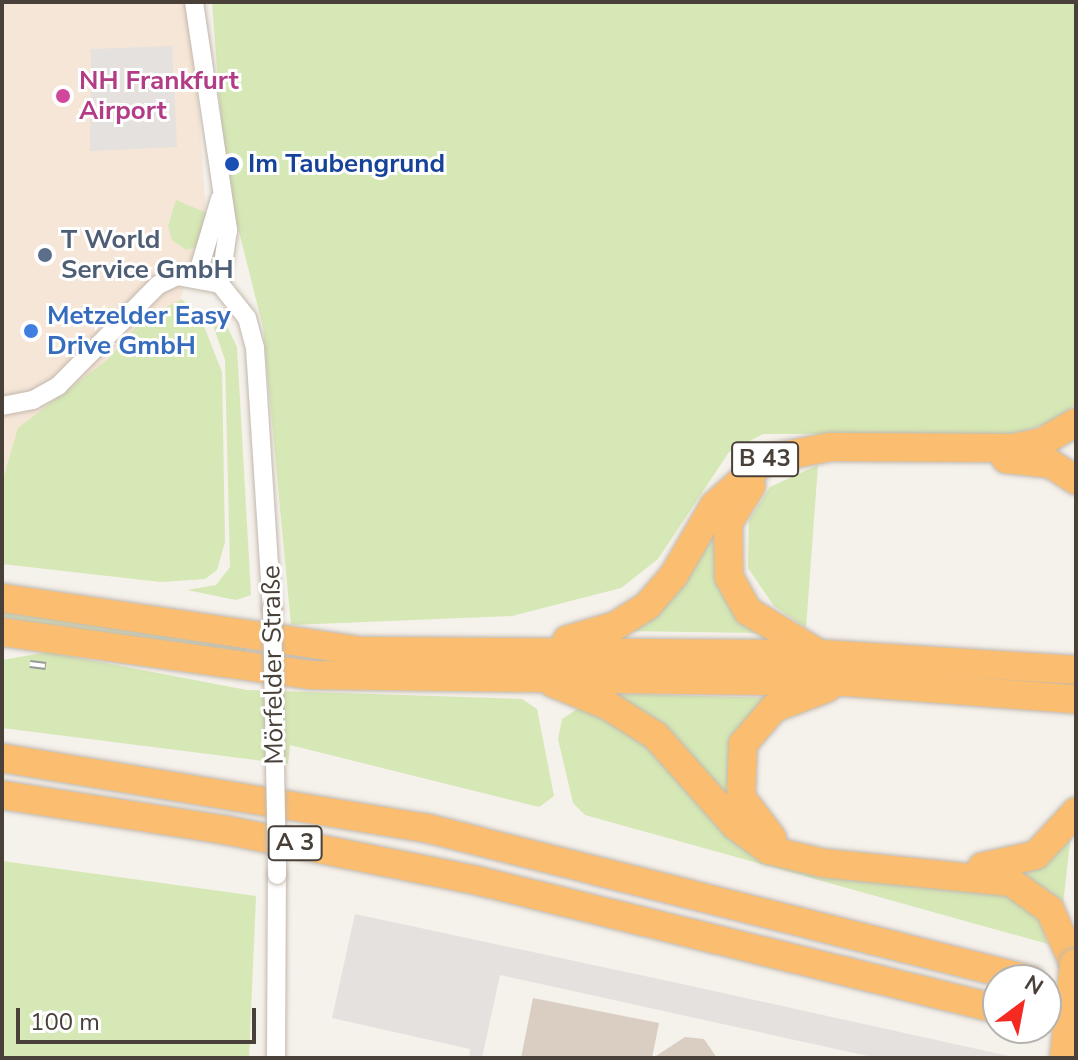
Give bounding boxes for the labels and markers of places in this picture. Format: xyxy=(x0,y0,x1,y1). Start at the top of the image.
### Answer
place label: NH Frankfurt Airport xyxy=(79,65,239,126)
marker: NH Frankfurt Airport xyxy=(54,87,72,105)
place label: Im Taubengrund xyxy=(248,148,445,180)
marker: Im Taubengrund xyxy=(223,155,241,173)
place label: T World Service GmbH xyxy=(61,224,234,286)
marker: T World Service GmbH xyxy=(36,246,54,264)
place label: Metzelder Easy Drive GmbH xyxy=(47,300,231,362)
marker: Metzelder Easy Drive GmbH xyxy=(22,322,40,340)

